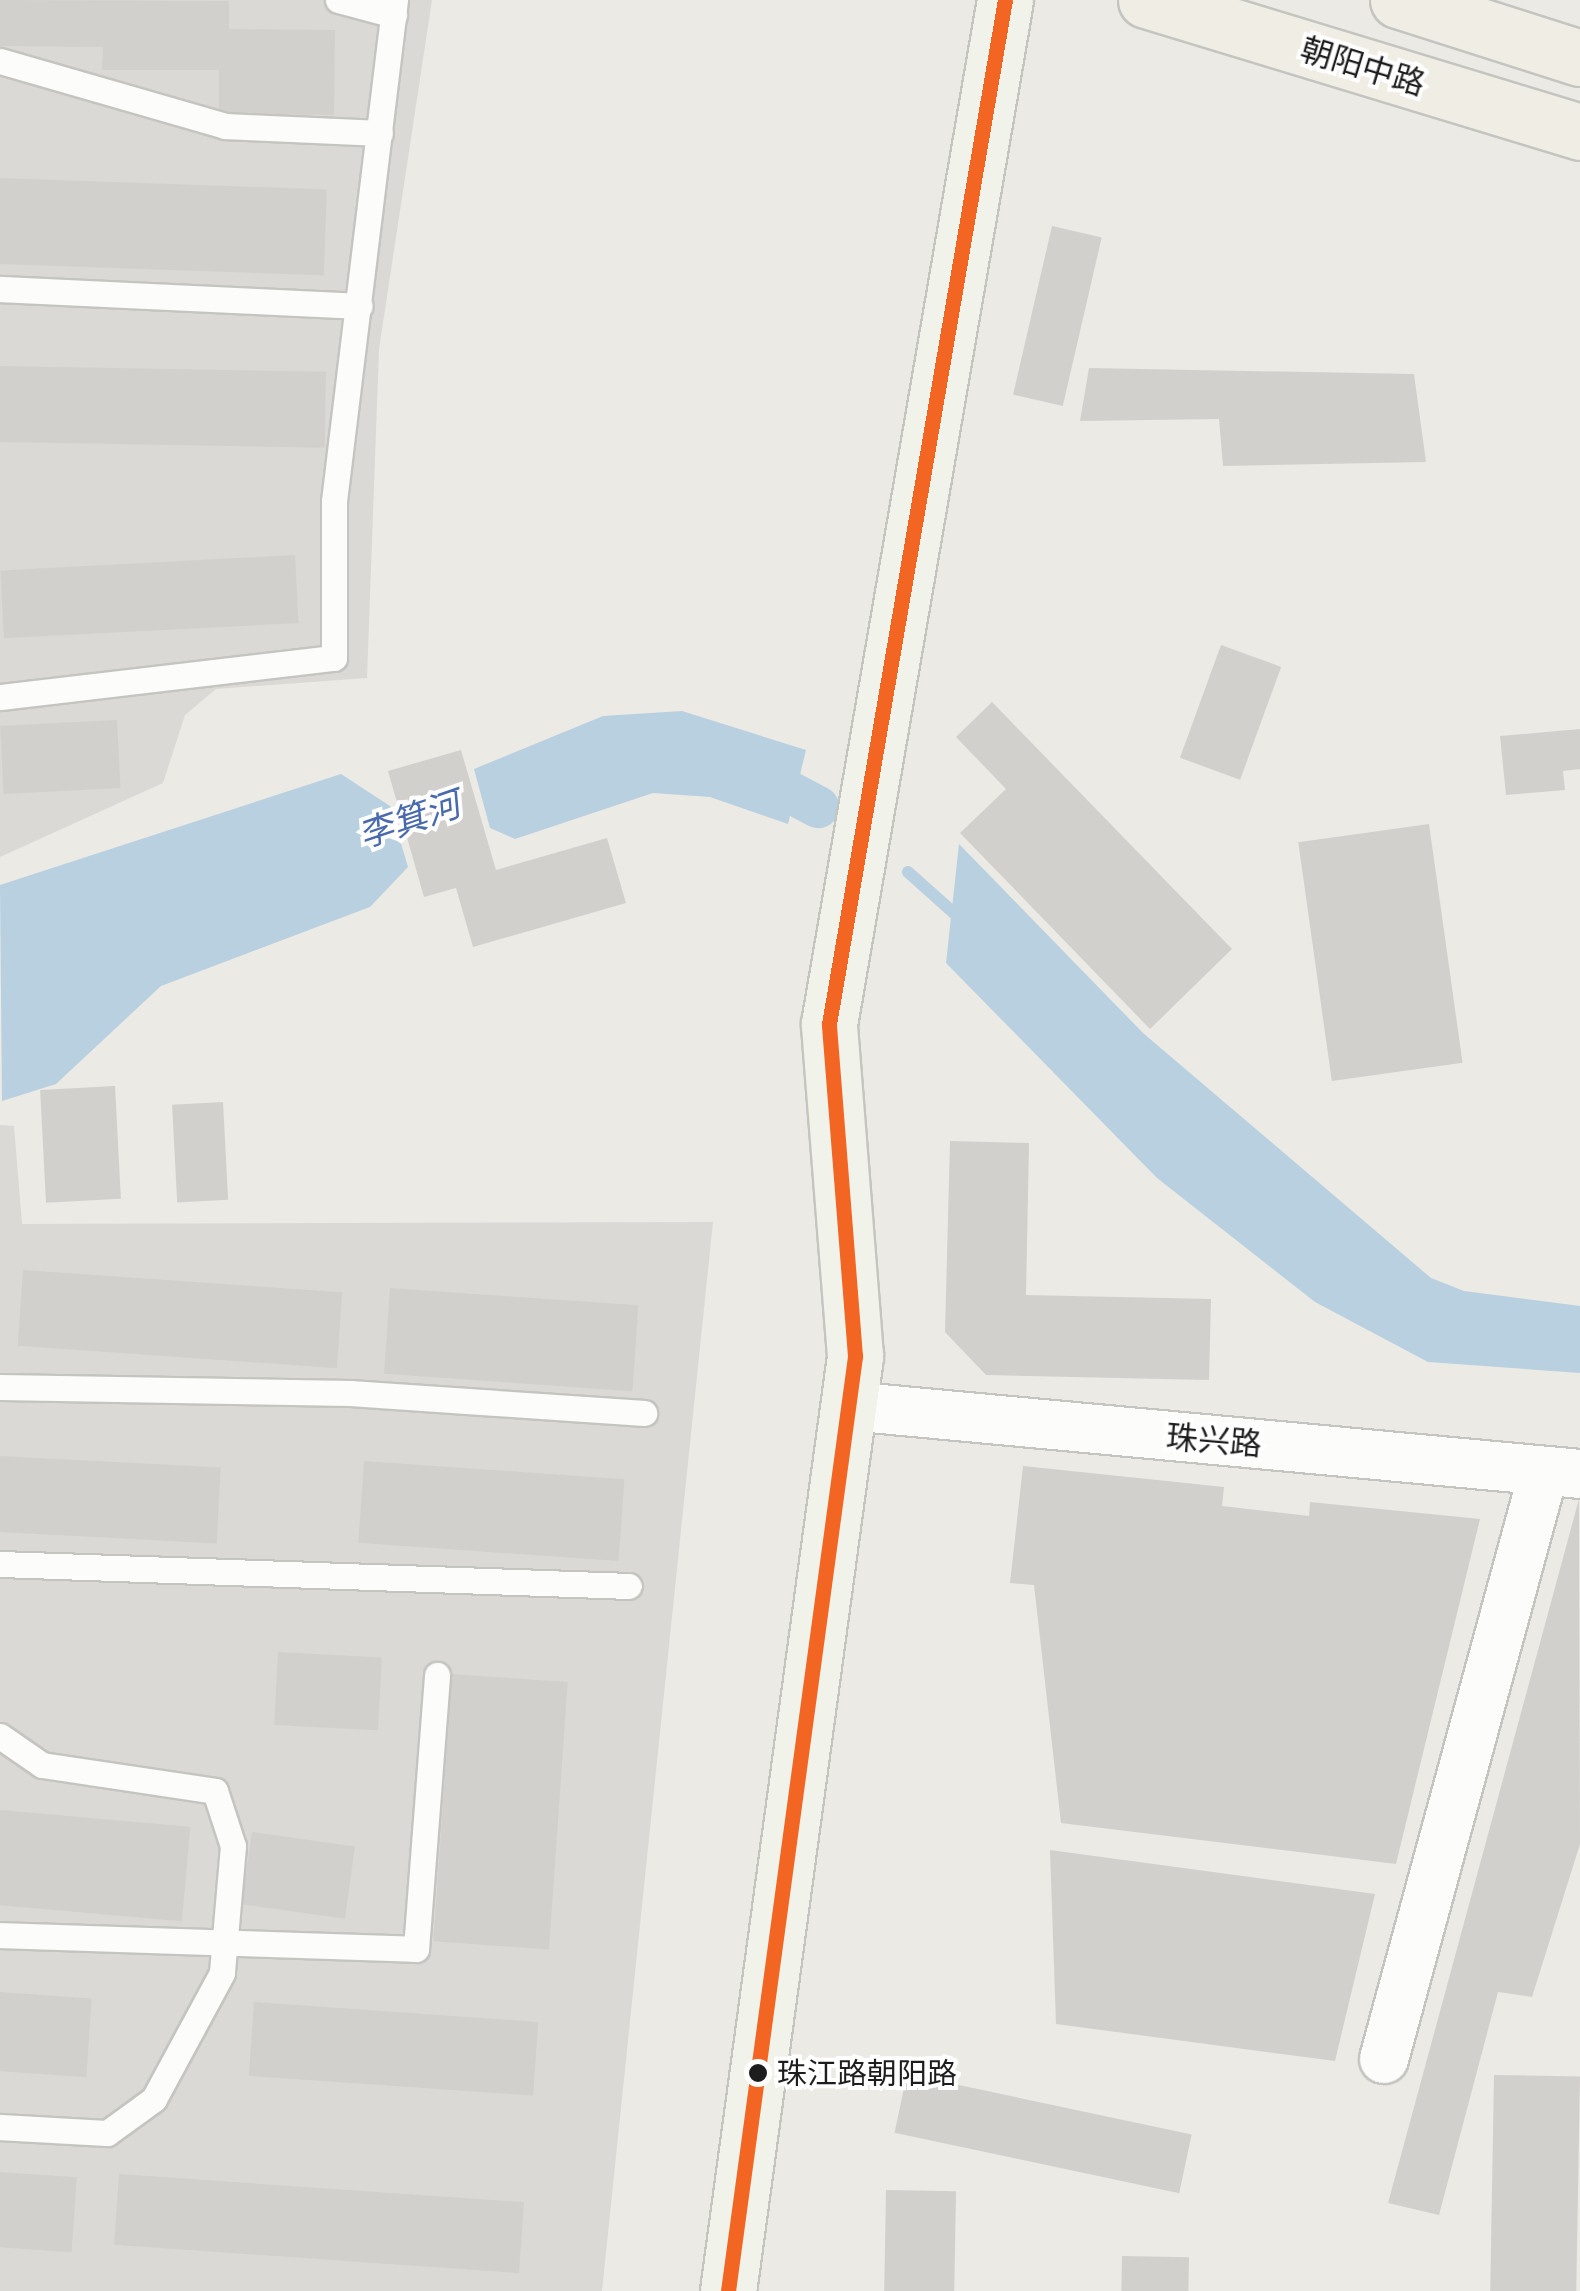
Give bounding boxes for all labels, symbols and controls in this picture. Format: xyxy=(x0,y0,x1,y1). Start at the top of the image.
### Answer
street label: 朝阳中路 xyxy=(1296,29,1430,103)
water label: 李箕河 xyxy=(353,782,465,856)
street label: 珠兴路 xyxy=(1165,1417,1263,1463)
place label: 珠江路朝阳路 xyxy=(777,2055,957,2091)
marker: 珠江路朝阳路 xyxy=(748,2063,768,2083)

